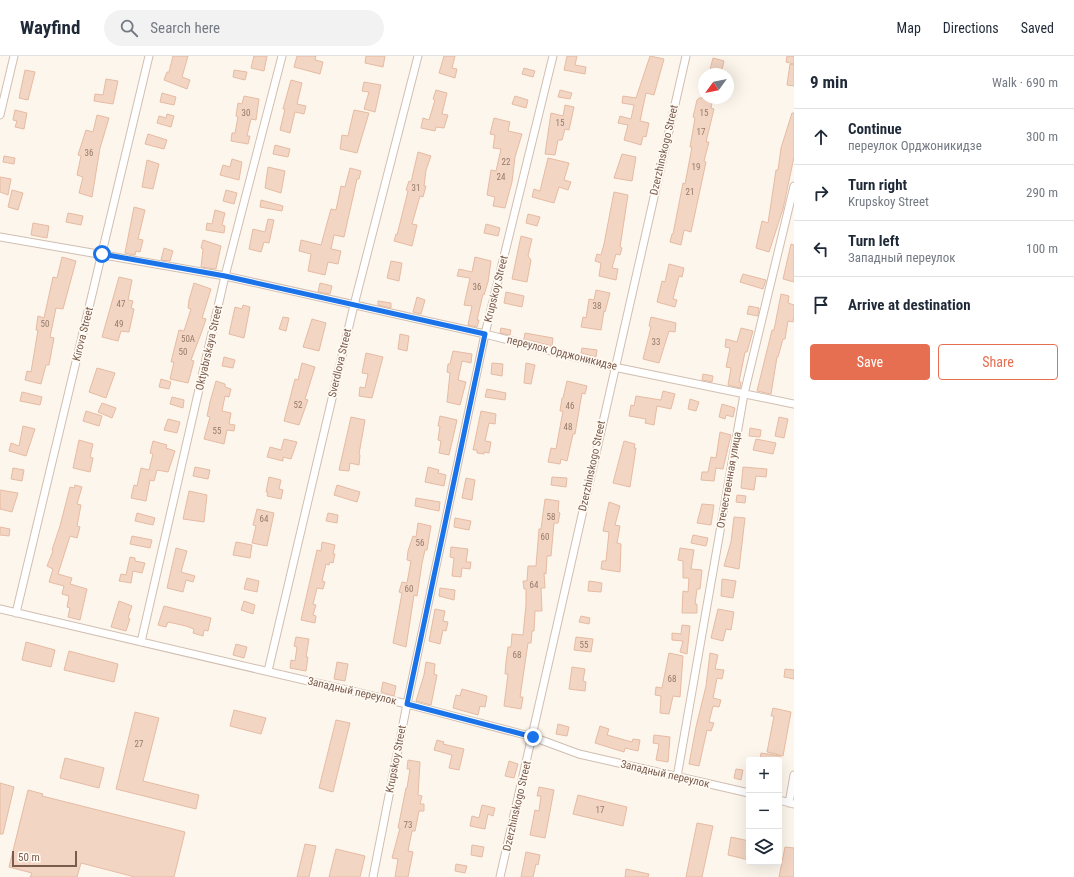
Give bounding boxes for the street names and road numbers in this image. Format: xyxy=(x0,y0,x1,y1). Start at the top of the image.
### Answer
street label: Dzerzhinskogo Street xyxy=(647,104,681,196)
street label: Krupskoy Street xyxy=(481,254,511,324)
street label: Oktyabrskaya Street xyxy=(193,304,225,392)
street label: Kirova Street xyxy=(70,306,96,362)
street label: Sverdlova Street xyxy=(326,327,354,399)
street label: переулок Орджоникидзе xyxy=(506,333,618,373)
street label: Dzerzhinskogo Street xyxy=(576,420,608,512)
street label: Отечественная улица xyxy=(714,431,744,529)
street label: Западный переулок xyxy=(306,674,398,708)
street label: Krupskoy Street xyxy=(383,724,409,794)
street label: Западный переулок xyxy=(619,757,711,791)
street label: Dzerzhinskogo Street xyxy=(500,760,534,852)

